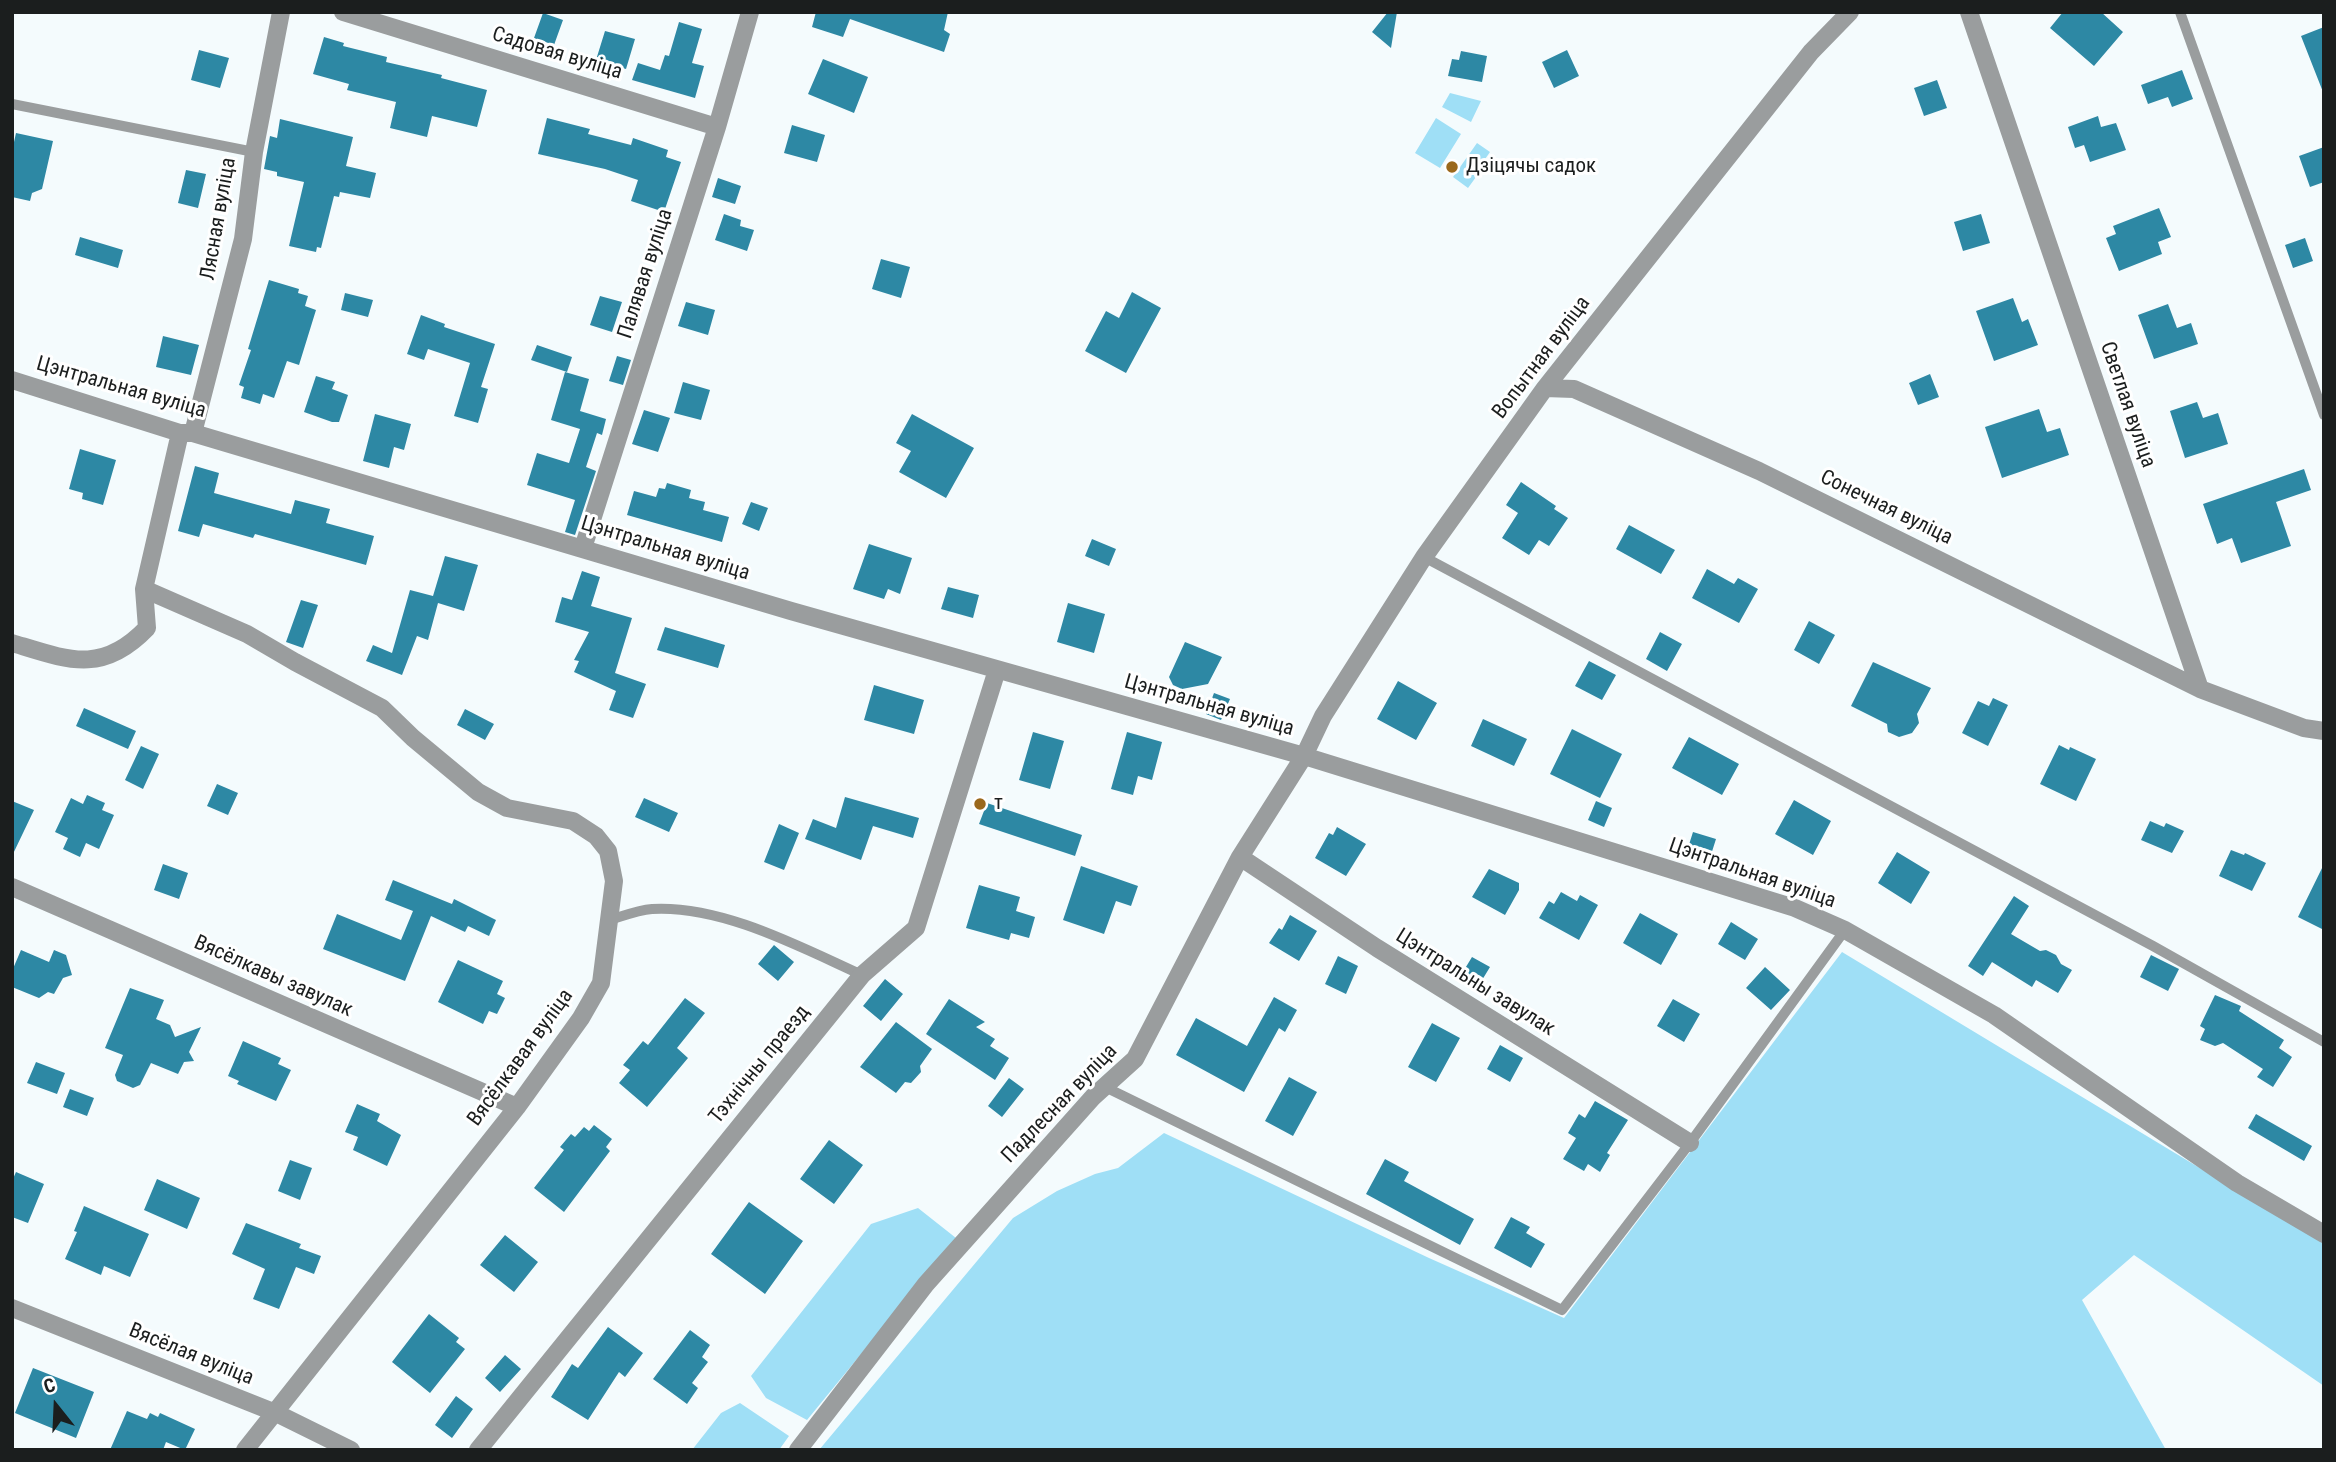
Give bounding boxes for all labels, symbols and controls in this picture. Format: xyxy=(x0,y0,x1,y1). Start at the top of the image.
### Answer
street label: Садовая вуліца xyxy=(489,22,625,86)
place label: Дзіцячы садок xyxy=(1466,154,1596,180)
street label: Лясная вуліца xyxy=(196,156,242,282)
marker: Дзіцячы садок xyxy=(1444,159,1460,175)
street label: Палявая вуліца xyxy=(613,206,679,342)
street label: Вопытная вуліца xyxy=(1488,292,1596,424)
street label: Светлая вуліца xyxy=(2094,339,2160,471)
street label: Цэнтральная вуліца xyxy=(33,352,209,424)
street label: Сонечная вуліца xyxy=(1816,465,1956,551)
street label: Цэнтральная вуліца xyxy=(578,511,752,587)
street label: Цэнтральная вуліца xyxy=(1121,670,1297,742)
place label: т xyxy=(994,791,1003,817)
marker: т xyxy=(972,796,988,812)
street label: Цэнтральная вуліца xyxy=(1665,834,1839,914)
street label: Цэнтральны завулак xyxy=(1391,924,1559,1042)
street label: Вясёлкавы завулак xyxy=(190,931,356,1023)
street label: Вясёлкавая вуліца xyxy=(463,985,579,1131)
street label: Тэхнічны праезд xyxy=(704,1001,816,1129)
street label: Падлесная вуліца xyxy=(997,1039,1123,1169)
street label: Вясёлая вуліца xyxy=(125,1319,257,1391)
north arrow xyxy=(21,1371,91,1441)
text: С xyxy=(41,1373,58,1398)

